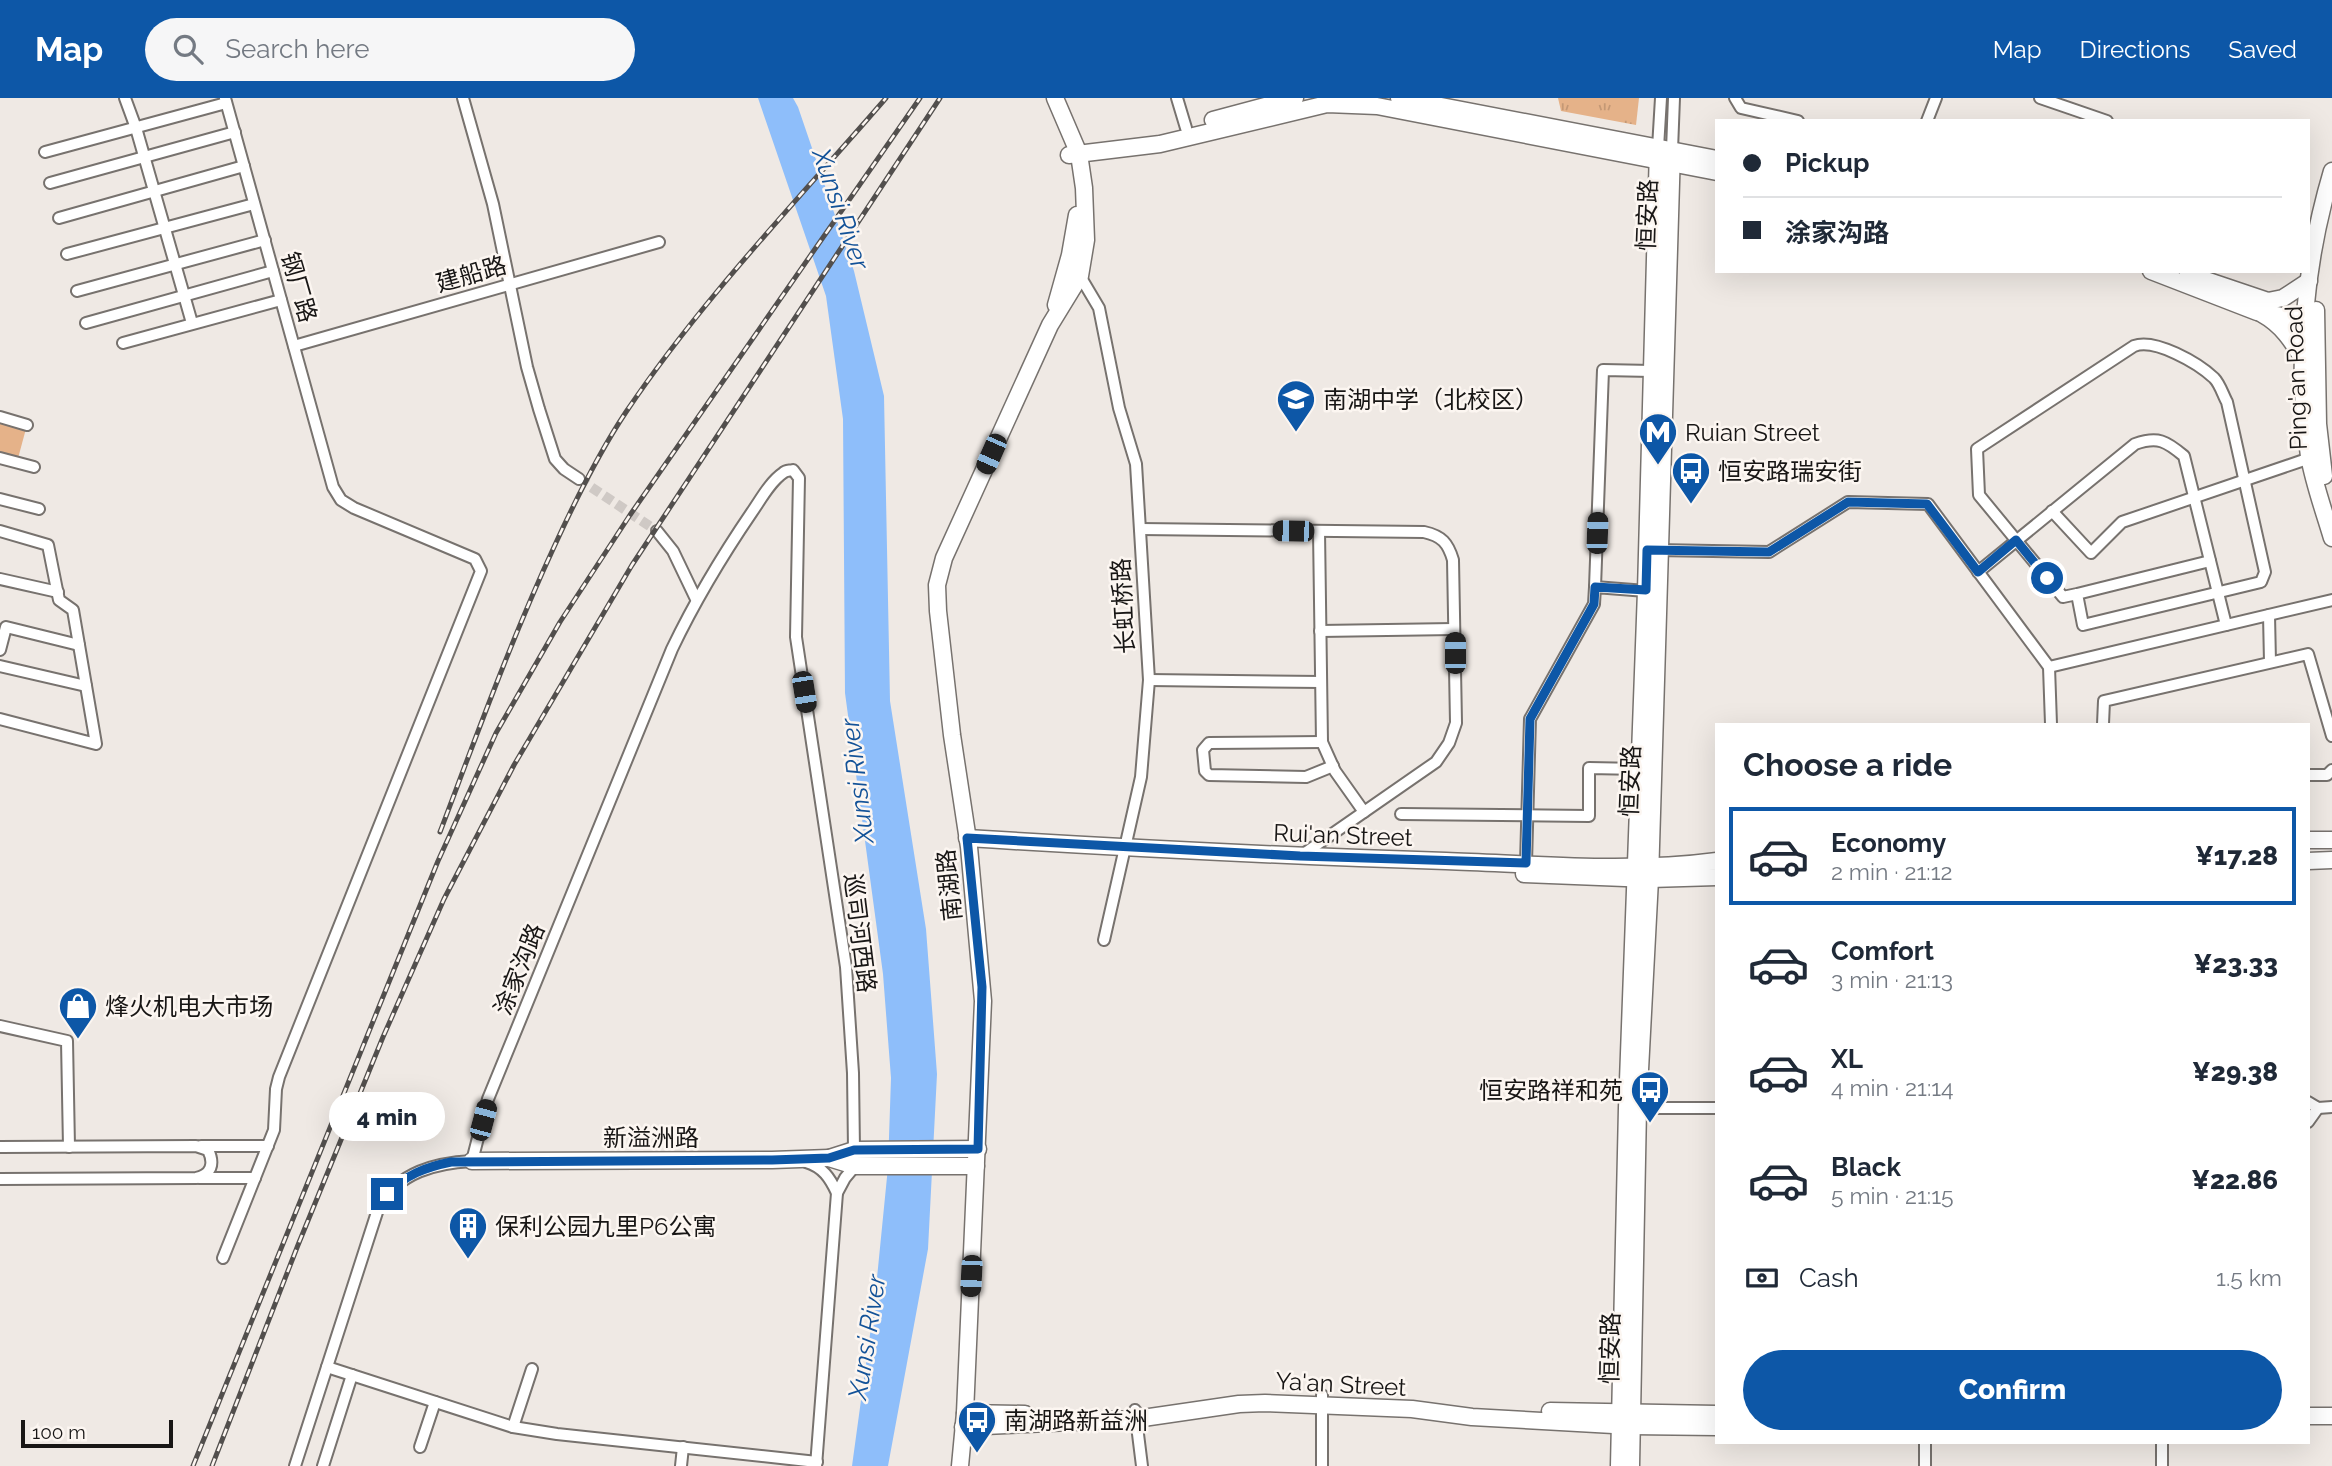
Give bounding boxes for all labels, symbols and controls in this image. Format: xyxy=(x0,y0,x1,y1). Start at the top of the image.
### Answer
search box xyxy=(145,18,635,81)
text: Map xyxy=(35,30,103,69)
icon: search xyxy=(169,30,207,68)
text: Search here xyxy=(225,34,370,64)
text: Map xyxy=(1993,35,2042,64)
text: Directions xyxy=(2080,35,2190,64)
text: Saved xyxy=(2228,35,2297,64)
water label: Xunsi River xyxy=(806,143,876,274)
text: Pickup xyxy=(1785,148,1870,178)
street label: 恒安路 xyxy=(1631,179,1663,251)
text: 涂家沟路 xyxy=(1785,218,1889,248)
street label: 钢厂路 xyxy=(275,248,323,326)
street label: 建船路 xyxy=(432,250,510,298)
street label: Ping'an Road xyxy=(2279,305,2313,451)
school or university icon: 南湖中学（北校区） xyxy=(1275,378,1317,433)
place label: 南湖中学（北校区） xyxy=(1323,385,1539,414)
metro station icon: Ruian Street xyxy=(1637,411,1679,466)
place label: Ruian Street xyxy=(1685,418,1820,447)
car xyxy=(973,431,1010,477)
bus stop icon: 恒安路瑞安街 xyxy=(1670,450,1712,505)
place label: 恒安路瑞安街 xyxy=(1718,457,1862,486)
car xyxy=(1586,512,1609,554)
car xyxy=(1272,520,1315,542)
street label: 长虹桥路 xyxy=(1106,557,1140,655)
route start xyxy=(2031,562,2063,594)
car xyxy=(1445,632,1466,674)
car xyxy=(791,670,818,714)
water label: Xunsi River xyxy=(834,716,880,847)
street label: 恒安路 xyxy=(1614,745,1646,817)
text: Choose a ride xyxy=(1743,746,1952,783)
street label: Rui'an Street xyxy=(1273,818,1413,852)
icon: car xyxy=(1747,825,1810,888)
text: Economy xyxy=(1831,828,1946,858)
text: ¥17.28 xyxy=(2195,841,2278,871)
street label: 南湖路 xyxy=(931,848,967,922)
text: 2 min · 21:12 xyxy=(1831,858,1952,885)
street label: 巡司河西路 xyxy=(838,872,882,994)
street label: 涂家沟路 xyxy=(488,919,550,1019)
icon: car xyxy=(1747,933,1810,996)
text: Comfort xyxy=(1831,936,1934,966)
text: ¥23.33 xyxy=(2193,949,2278,979)
text: 3 min · 21:13 xyxy=(1831,966,1953,993)
shop icon: 烽火机电大市场 xyxy=(57,985,99,1040)
place label: 烽火机电大市场 xyxy=(105,992,273,1021)
icon: car xyxy=(1747,1041,1810,1104)
text: XL xyxy=(1831,1044,1863,1074)
text: ¥29.38 xyxy=(2192,1057,2278,1087)
bus stop icon: 恒安路祥和苑 xyxy=(1629,1069,1671,1124)
text: 4 min · 21:14 xyxy=(1831,1074,1954,1101)
place label: 恒安路祥和苑 xyxy=(1479,1076,1623,1105)
callout: 4 min xyxy=(329,1093,445,1142)
car xyxy=(468,1097,499,1143)
text: 4 min xyxy=(357,1103,417,1130)
street label: 新溢洲路 xyxy=(603,1123,699,1152)
icon: car xyxy=(1747,1149,1810,1212)
text: Black xyxy=(1831,1152,1901,1182)
text: ¥22.86 xyxy=(2191,1165,2278,1195)
route end xyxy=(371,1178,403,1210)
text: 5 min · 21:15 xyxy=(1831,1182,1954,1209)
building icon: 保利公园九里P6公寓 xyxy=(447,1205,489,1260)
place label: 保利公园九里P6公寓 xyxy=(495,1212,716,1241)
car xyxy=(960,1254,983,1298)
icon: cash xyxy=(1743,1259,1781,1297)
text: Cash xyxy=(1799,1263,1859,1293)
text: 1.5 km xyxy=(2216,1264,2282,1291)
water label: Xunsi River xyxy=(842,1271,892,1403)
street label: 恒安路 xyxy=(1595,1312,1625,1384)
button: Confirm xyxy=(1743,1350,2282,1430)
street label: Ya'an Street xyxy=(1275,1366,1407,1402)
bus stop icon: 南湖路新益洲 xyxy=(956,1399,998,1454)
place label: 南湖路新益洲 xyxy=(1004,1406,1148,1435)
scale bar xyxy=(21,1417,173,1449)
text: 100 m xyxy=(32,1421,86,1443)

